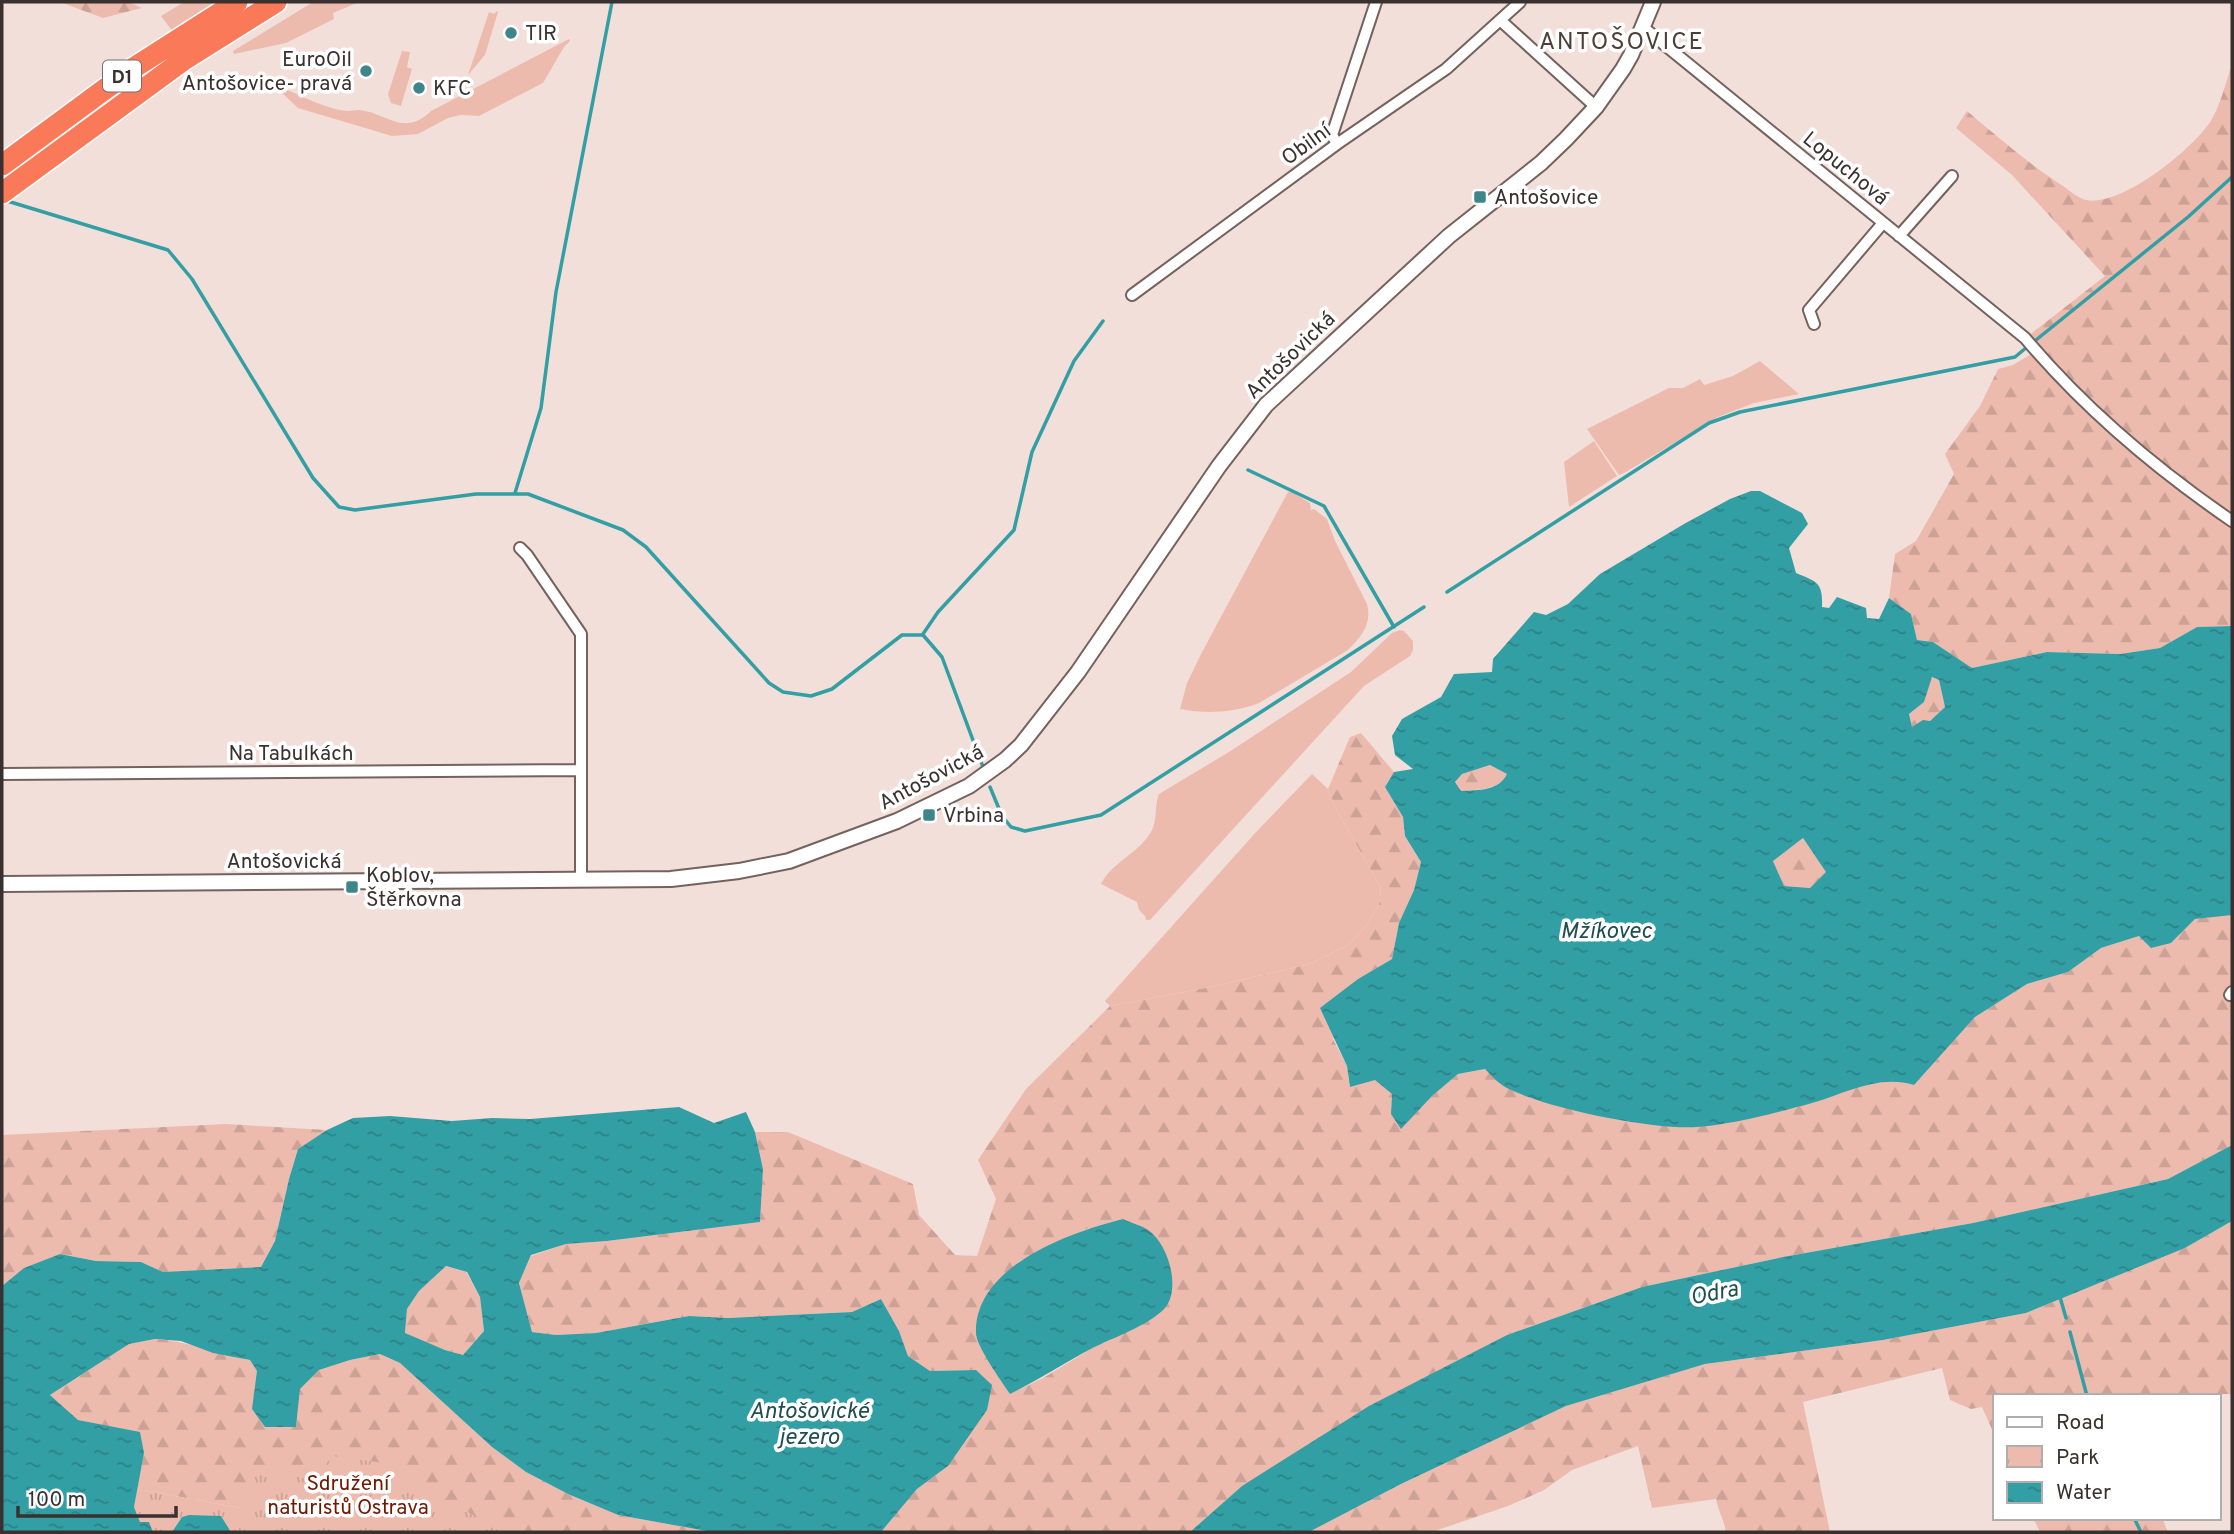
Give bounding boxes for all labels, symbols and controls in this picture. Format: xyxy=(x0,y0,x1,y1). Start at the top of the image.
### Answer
place label: TIR xyxy=(525,21,557,48)
marker: TIR xyxy=(503,25,519,41)
district label: ANTOŠOVICE xyxy=(1539,26,1705,58)
place label: EuroOil Antošovice- pravá xyxy=(182,47,352,98)
road number: D1 xyxy=(103,60,141,92)
marker: EuroOil Antošovice- pravá xyxy=(358,63,374,79)
place label: KFC xyxy=(433,76,472,103)
marker: KFC xyxy=(411,80,427,96)
street label: Obilní xyxy=(1277,117,1338,172)
street label: Lopuchová xyxy=(1797,126,1894,212)
place label: Antošovice xyxy=(1494,185,1598,212)
marker: Antošovice xyxy=(1472,189,1488,205)
street label: Antošovická xyxy=(1240,306,1342,406)
street label: Antošovická xyxy=(875,739,989,817)
street label: Na Tabulkách xyxy=(229,741,353,768)
place label: Vrbina xyxy=(943,803,1004,830)
marker: Vrbina xyxy=(921,807,937,823)
street label: Antošovická xyxy=(226,849,342,876)
place label: Koblov, Štěrkovna xyxy=(366,863,462,914)
marker: Koblov, Štěrkovna xyxy=(344,879,360,895)
water label: Mžíkovec xyxy=(1560,918,1653,947)
water label: Odra xyxy=(1688,1276,1741,1313)
legend xyxy=(1993,1394,2220,1520)
water label: Antošovické jezero xyxy=(749,1398,871,1453)
text: Road xyxy=(2056,1410,2105,1437)
text: Park xyxy=(2056,1445,2099,1472)
park label: Sdružení naturistů Ostrava xyxy=(267,1471,429,1522)
scale bar xyxy=(18,1474,175,1518)
text: Water xyxy=(2056,1480,2111,1507)
text: 100 m xyxy=(28,1487,85,1514)

